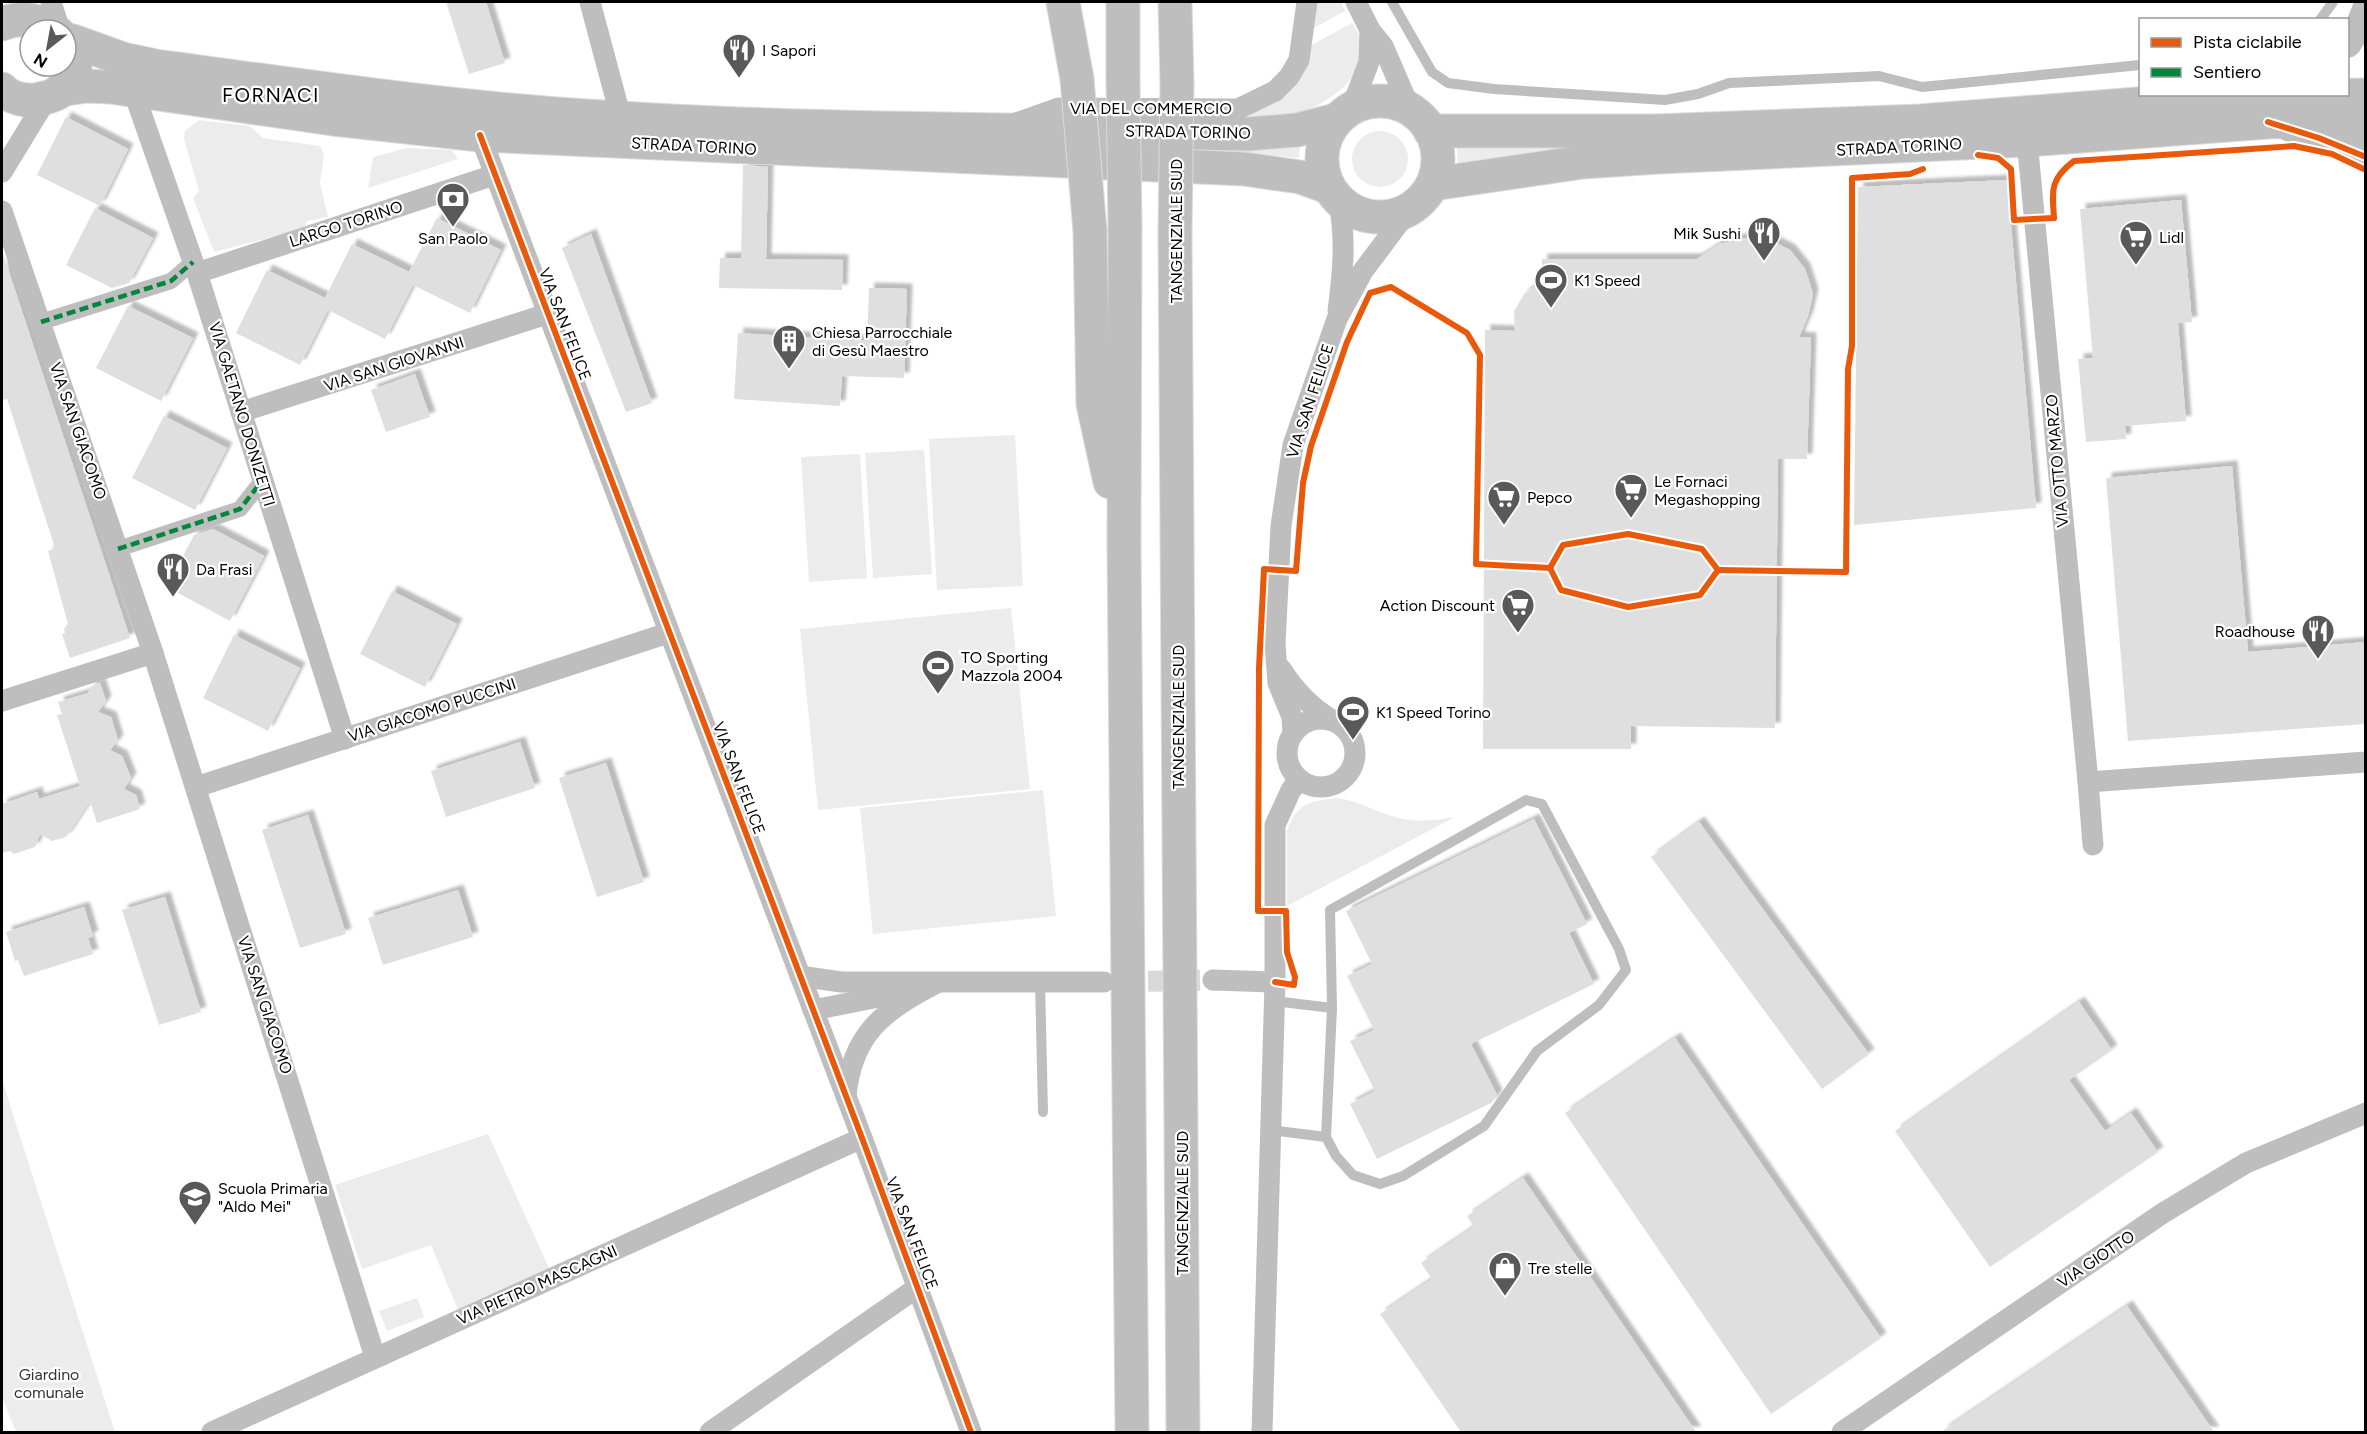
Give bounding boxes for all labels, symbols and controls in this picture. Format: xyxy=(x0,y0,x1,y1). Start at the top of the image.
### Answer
north arrow xyxy=(18,18,78,78)
legend xyxy=(2139,18,2349,96)
text: Pista ciclabile xyxy=(2193,31,2302,53)
restaurant icon: I Sapori xyxy=(721,32,757,79)
place label: I Sapori xyxy=(762,41,816,60)
text: N xyxy=(30,49,51,72)
text: Sentiero xyxy=(2193,61,2261,83)
district label: FORNACI xyxy=(222,83,320,107)
street label: VIA DEL COMMERCIO xyxy=(1070,99,1232,118)
street label: STRADA TORINO xyxy=(1125,121,1251,143)
street label: STRADA TORINO xyxy=(631,133,757,159)
street label: STRADA TORINO xyxy=(1836,134,1962,160)
street label: TANGENZIALE SUD xyxy=(1167,159,1186,303)
bank icon: San Paolo xyxy=(435,181,471,228)
street label: LARGO TORINO xyxy=(287,197,405,251)
restaurant icon: Mik Sushi xyxy=(1746,215,1782,262)
supermarket icon: Lidl xyxy=(2118,219,2154,266)
place label: Mik Sushi xyxy=(1673,224,1741,243)
place label: Lidl xyxy=(2159,228,2184,247)
place label: San Paolo xyxy=(418,229,488,248)
sports icon: K1 Speed xyxy=(1533,262,1569,309)
street label: VIA SAN FELICE xyxy=(535,265,595,383)
place label: K1 Speed xyxy=(1574,271,1640,290)
street label: VIA GAETANO DONIZETTI xyxy=(205,320,279,508)
building icon: Chiesa Parrocchiale di Gesù Maestro xyxy=(771,323,807,370)
place label: Chiesa Parrocchiale di Gesù Maestro xyxy=(812,323,952,360)
street label: VIA SAN GIOVANNI xyxy=(322,332,466,396)
street label: VIA SAN FELICE xyxy=(1283,341,1337,461)
street label: VIA SAN GIACOMO xyxy=(46,360,110,502)
street label: VIA OTTO MARZO xyxy=(2042,394,2072,528)
supermarket icon: Le Fornaci Megashopping xyxy=(1613,472,1649,519)
place label: Le Fornaci Megashopping xyxy=(1654,472,1760,509)
supermarket icon: Pepco xyxy=(1486,479,1522,526)
place label: Pepco xyxy=(1527,488,1572,507)
restaurant icon: Da Frasi xyxy=(155,551,191,598)
place label: Da Frasi xyxy=(196,560,252,579)
supermarket icon: Action Discount xyxy=(1500,587,1536,634)
place label: Action Discount xyxy=(1380,596,1495,615)
restaurant icon: Roadhouse xyxy=(2300,613,2336,660)
place label: Roadhouse xyxy=(2215,622,2295,641)
street label: TANGENZIALE SUD xyxy=(1169,645,1188,789)
sports icon: TO Sporting Mazzola 2004 xyxy=(920,648,956,695)
place label: TO Sporting Mazzola 2004 xyxy=(961,648,1063,685)
street label: VIA GIACOMO PUCCINI xyxy=(346,674,518,746)
sports icon: K1 Speed Torino xyxy=(1335,694,1371,741)
place label: K1 Speed Torino xyxy=(1376,703,1491,722)
street label: VIA SAN FELICE xyxy=(709,719,769,837)
street label: VIA SAN GIACOMO xyxy=(234,934,296,1076)
street label: TANGENZIALE SUD xyxy=(1173,1131,1192,1275)
street label: VIA SAN FELICE xyxy=(882,1174,942,1292)
school or university icon: Scuola Primaria "Aldo Mei" xyxy=(177,1179,213,1226)
place label: Scuola Primaria "Aldo Mei" xyxy=(218,1179,328,1216)
street label: VIA GIOTTO xyxy=(2054,1226,2138,1292)
street label: VIA PIETRO MASCAGNI xyxy=(454,1241,620,1329)
shop icon: Tre stelle xyxy=(1487,1250,1523,1297)
place label: Tre stelle xyxy=(1528,1259,1592,1278)
park label: Giardino comunale xyxy=(14,1365,84,1402)

